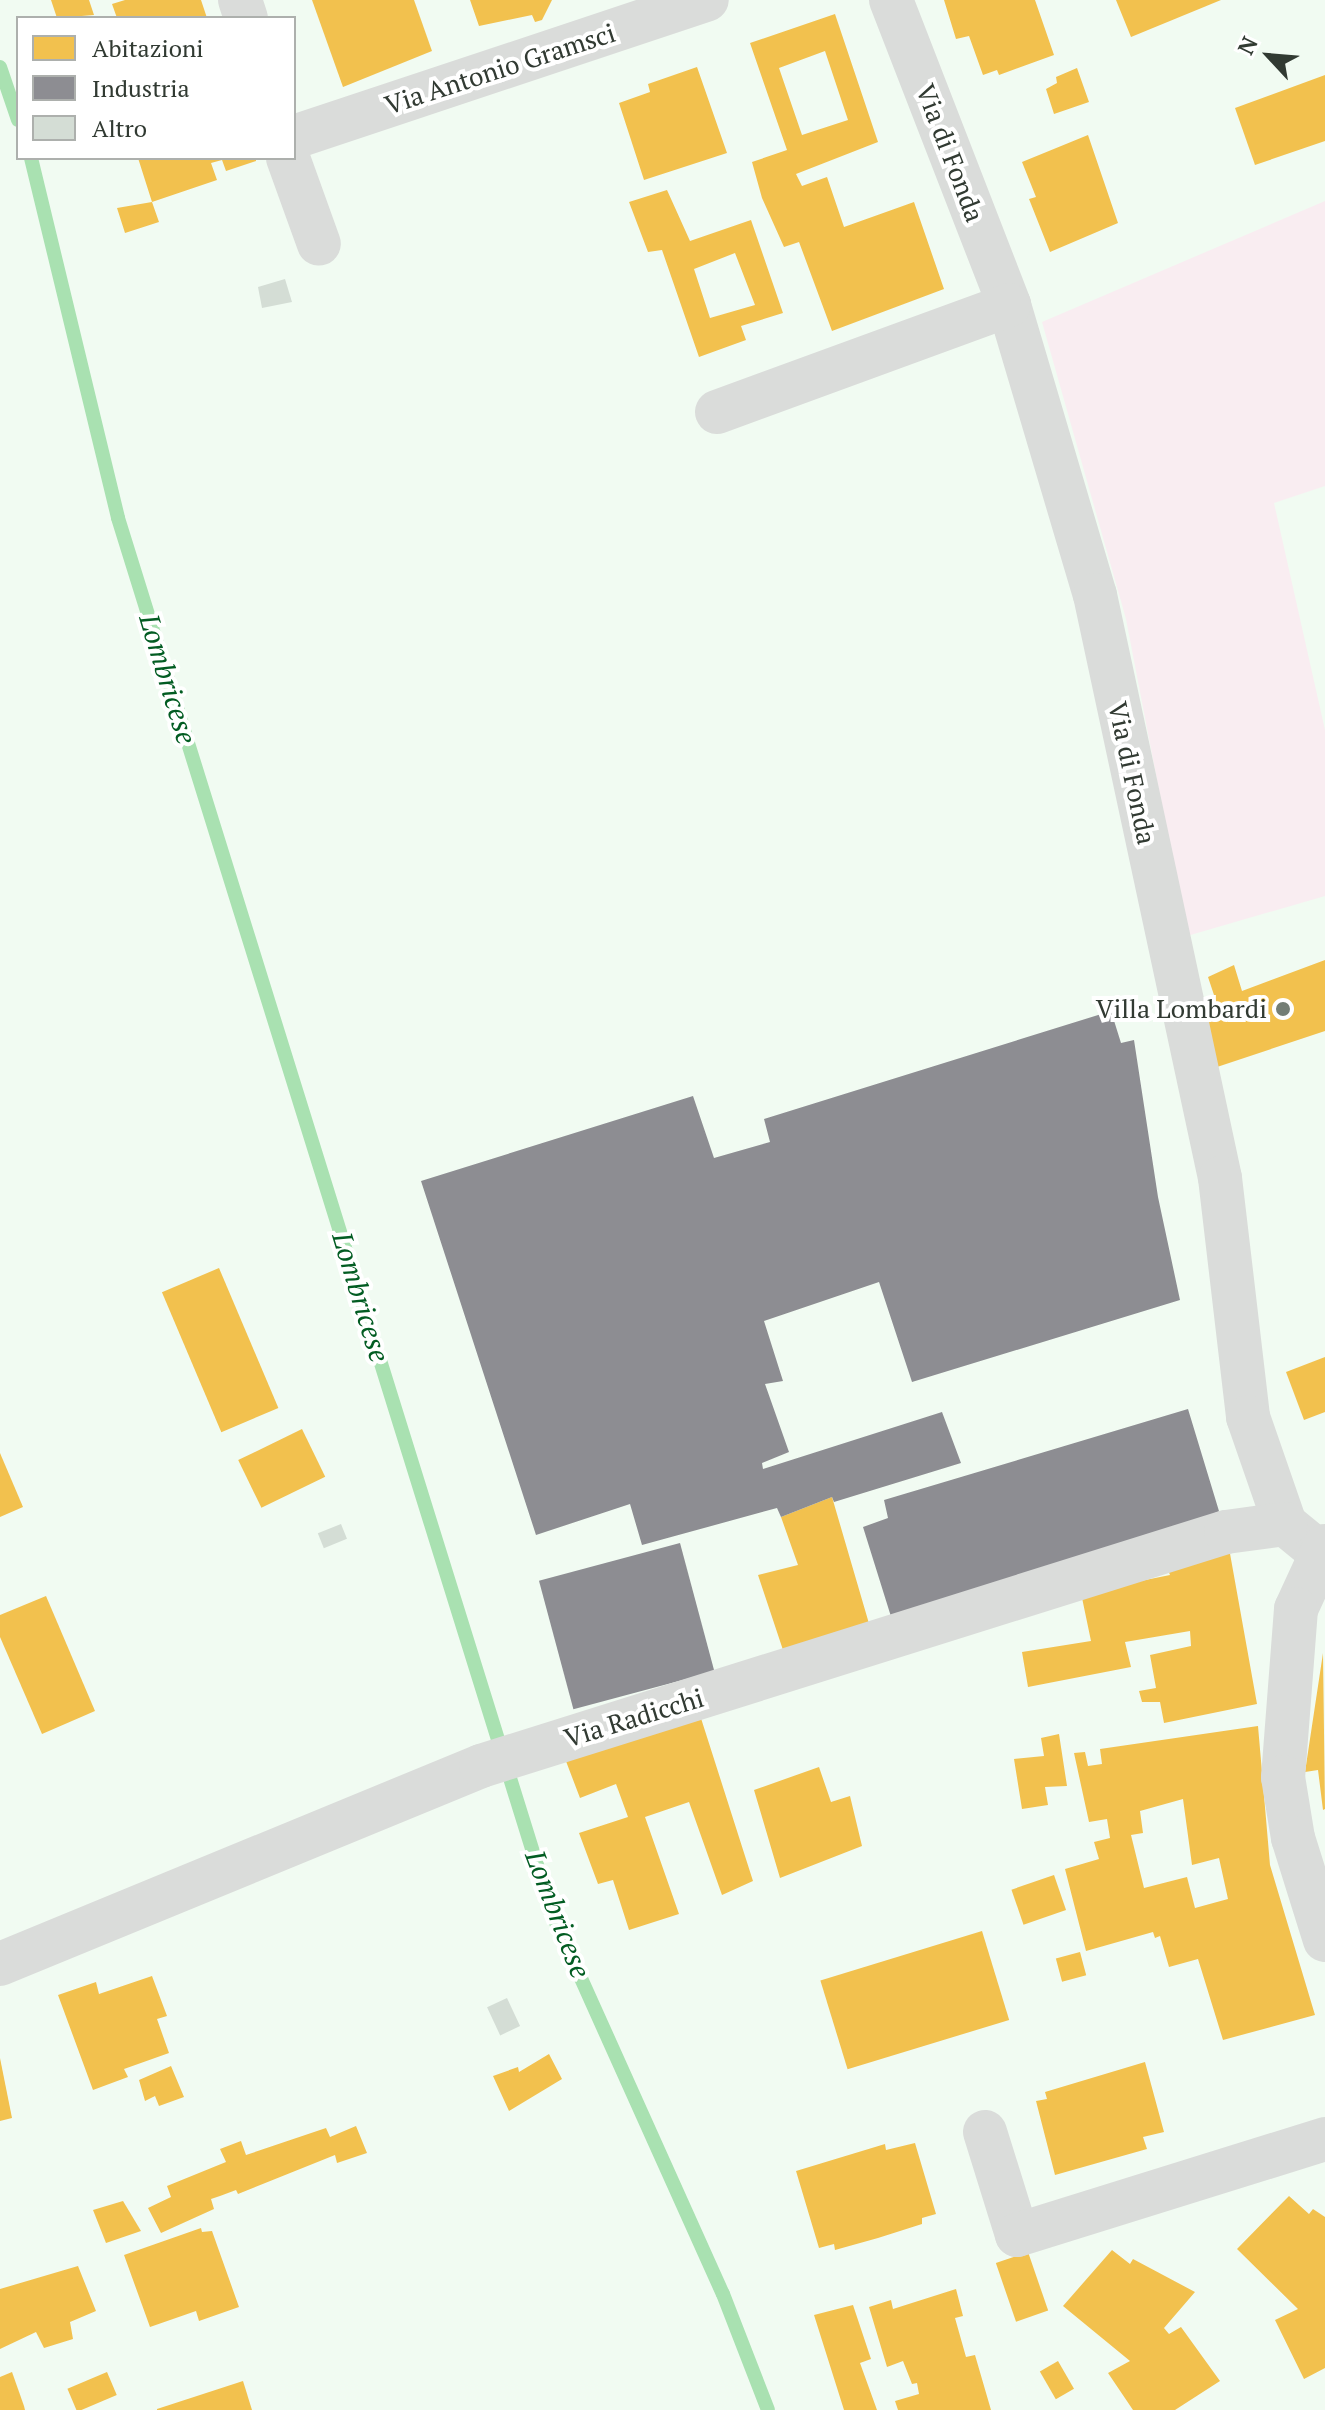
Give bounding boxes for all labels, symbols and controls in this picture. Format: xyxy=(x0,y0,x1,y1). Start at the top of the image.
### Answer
legend xyxy=(16,16,296,160)
north arrow xyxy=(1229,16,1309,96)
street label: Via Antonio Gramsci xyxy=(381,17,619,121)
text: N xyxy=(1230,31,1264,59)
text: Abitazioni xyxy=(92,32,203,64)
text: Industria xyxy=(92,72,190,104)
street label: Via di Fonda xyxy=(909,80,991,226)
text: Altro xyxy=(92,112,147,144)
water label: Lombricese xyxy=(132,610,204,748)
street label: Via di Fonda xyxy=(1102,699,1162,847)
place label: Villa Lombardi xyxy=(1096,993,1267,1025)
marker: Villa Lombardi xyxy=(1274,1000,1292,1018)
water label: Lombricese xyxy=(325,1228,397,1366)
street label: Via Radicchi xyxy=(561,1682,707,1754)
water label: Lombricese xyxy=(518,1845,598,1983)

